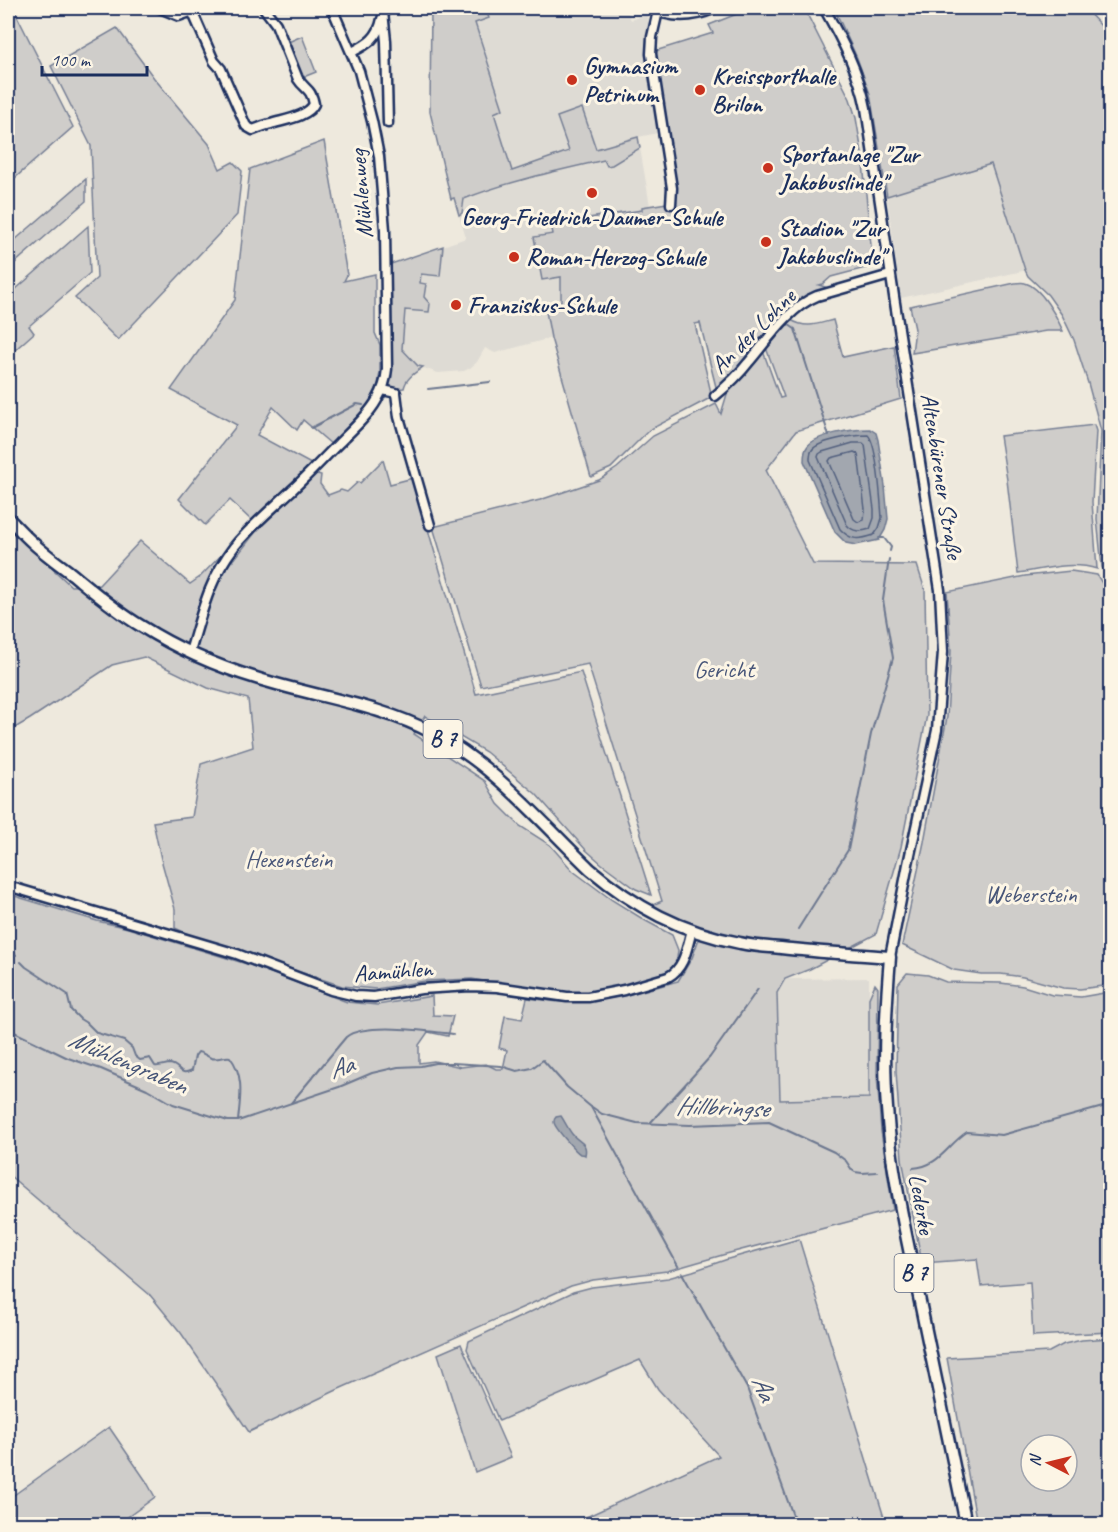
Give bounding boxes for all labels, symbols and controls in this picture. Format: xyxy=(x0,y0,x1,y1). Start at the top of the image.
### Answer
scale bar xyxy=(42,39,147,77)
text: 100 m xyxy=(51,49,92,71)
place label: Gymnasium Petrinum xyxy=(584,51,678,109)
place label: Kreissporthalle Brilon xyxy=(712,61,837,119)
marker: Gymnasium Petrinum xyxy=(565,73,579,87)
marker: Kreissporthalle Brilon xyxy=(693,83,707,97)
place label: Sportanlage "Zur Jakobuslinde" xyxy=(778,139,921,197)
street label: Mühlenweg xyxy=(342,146,380,239)
marker: Sportanlage "Zur Jakobuslinde" xyxy=(761,161,775,175)
marker: Georg-Friedrich-Daumer-Schule xyxy=(585,186,599,200)
place label: Georg-Friedrich-Daumer-Schule xyxy=(461,202,725,232)
place label: Stadion "Zur Jakobuslinde" xyxy=(776,213,890,271)
marker: Stadion "Zur Jakobuslinde" xyxy=(759,235,773,249)
place label: Roman-Herzog-Schule xyxy=(526,242,707,272)
marker: Roman-Herzog-Schule xyxy=(507,250,521,264)
street label: An der Lohne xyxy=(704,280,804,380)
place label: Franziskus-Schule xyxy=(468,290,618,320)
marker: Franziskus-Schule xyxy=(449,298,463,312)
street label: Altenbürener Straße xyxy=(914,391,970,563)
park label: Gericht xyxy=(694,654,756,684)
road number: B 7 xyxy=(424,720,462,758)
park label: Hexenstein xyxy=(245,844,333,874)
park label: Weberstein xyxy=(985,879,1077,909)
street label: Aamühlen xyxy=(353,953,434,989)
water label: Mühlengraben xyxy=(64,1022,194,1103)
water label: Aa xyxy=(324,1047,360,1087)
water label: Hillbringse xyxy=(675,1089,772,1125)
street label: Lederke xyxy=(902,1172,942,1239)
road number: B 7 xyxy=(894,1254,934,1292)
water label: Aa xyxy=(744,1370,785,1408)
north arrow xyxy=(1019,1433,1079,1493)
text: N xyxy=(1025,1452,1046,1467)

